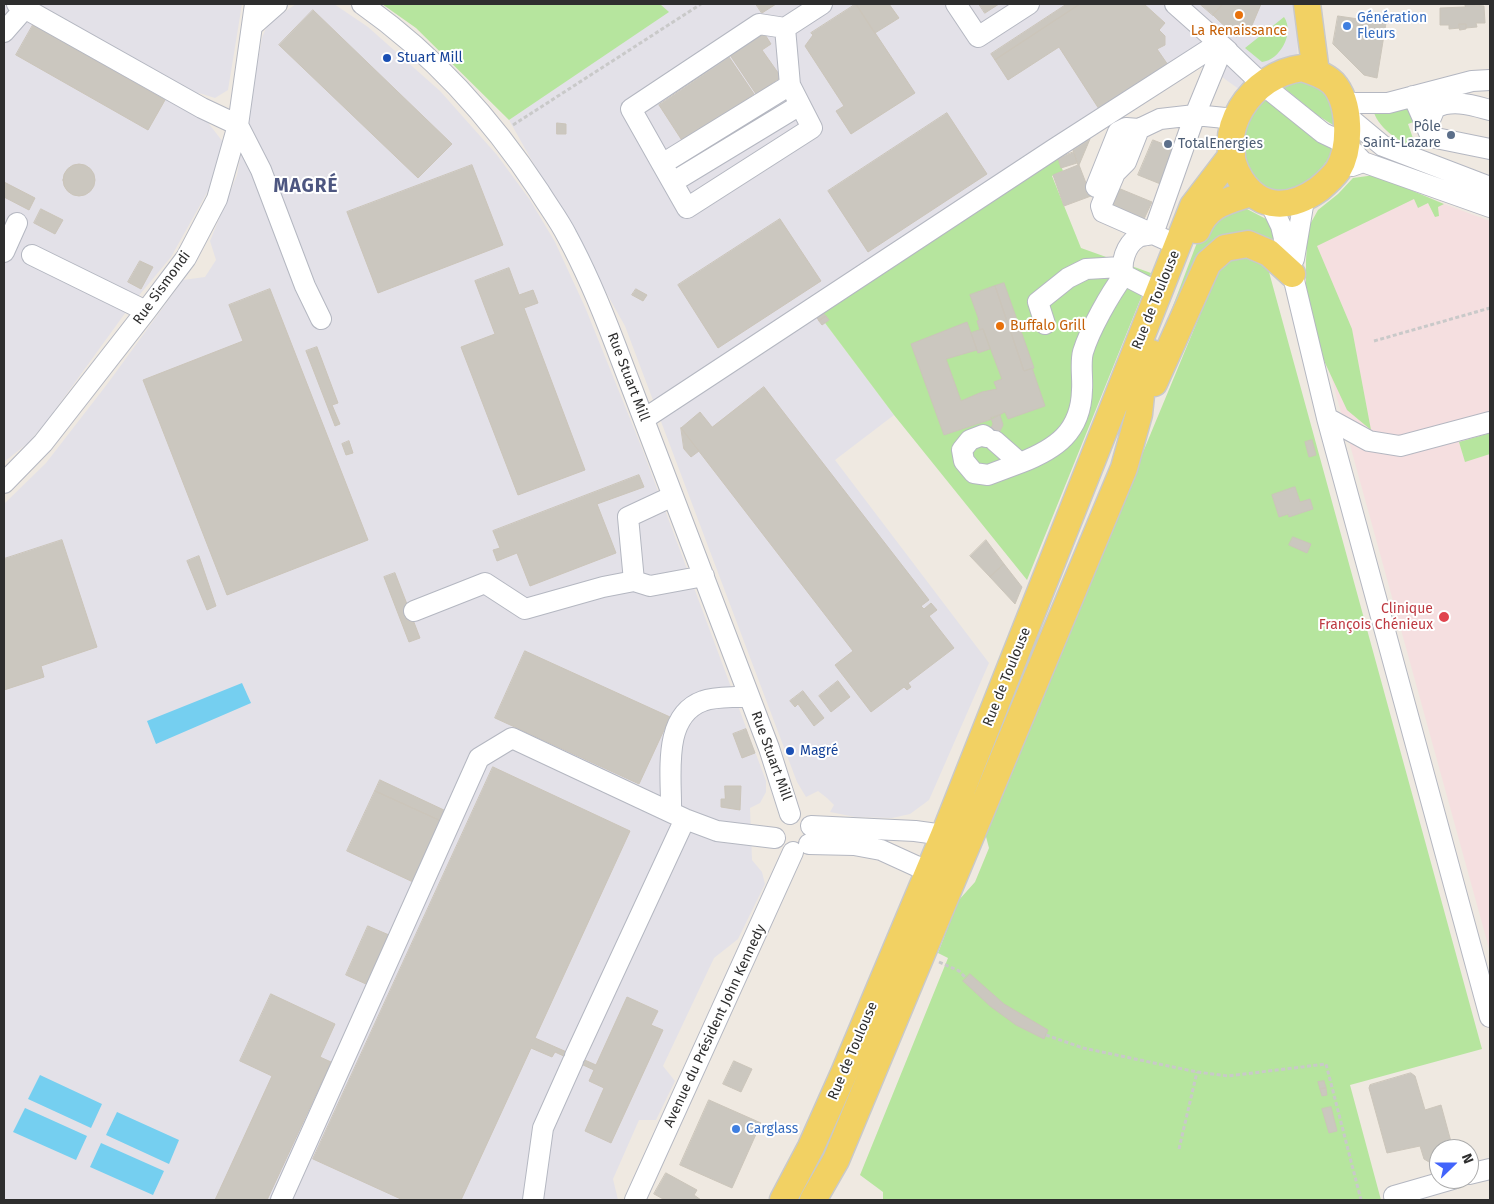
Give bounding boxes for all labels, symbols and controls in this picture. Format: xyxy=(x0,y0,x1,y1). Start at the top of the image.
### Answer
marker: La Renaissance xyxy=(1233,9,1245,21)
place label: Génération Fleurs xyxy=(1357,10,1427,42)
marker: Génération Fleurs xyxy=(1341,20,1353,32)
place label: La Renaissance xyxy=(1191,23,1287,39)
place label: Stuart Mill xyxy=(397,50,463,66)
marker: Stuart Mill xyxy=(381,52,393,64)
place label: Pôle Saint-Lazare xyxy=(1363,119,1441,152)
marker: Pôle Saint-Lazare xyxy=(1445,129,1457,141)
place label: TotalEnergies xyxy=(1178,136,1263,152)
marker: TotalEnergies xyxy=(1162,138,1174,150)
district label: MAGRÉ xyxy=(273,176,339,198)
street label: Rue Sismondi xyxy=(130,248,194,328)
street label: Rue de Toulouse xyxy=(1129,248,1183,352)
place label: Buffalo Grill xyxy=(1010,318,1086,334)
marker: Buffalo Grill xyxy=(994,320,1006,332)
street label: Rue Stuart Mill xyxy=(603,330,653,424)
place label: Clinique François Chénieux xyxy=(1319,601,1433,634)
marker: Clinique François Chénieux xyxy=(1437,610,1451,624)
street label: Rue de Toulouse xyxy=(980,625,1034,729)
street label: Rue Stuart Mill xyxy=(747,709,795,803)
place label: Magré xyxy=(800,743,838,759)
marker: Magré xyxy=(784,745,796,757)
street label: Avenue du Président John Kennedy xyxy=(661,922,769,1130)
street label: Rue de Toulouse xyxy=(825,999,881,1103)
place label: Carglass xyxy=(746,1121,798,1137)
marker: Carglass xyxy=(730,1123,742,1135)
north arrow xyxy=(1429,1139,1479,1189)
text: N xyxy=(1458,1151,1477,1166)

